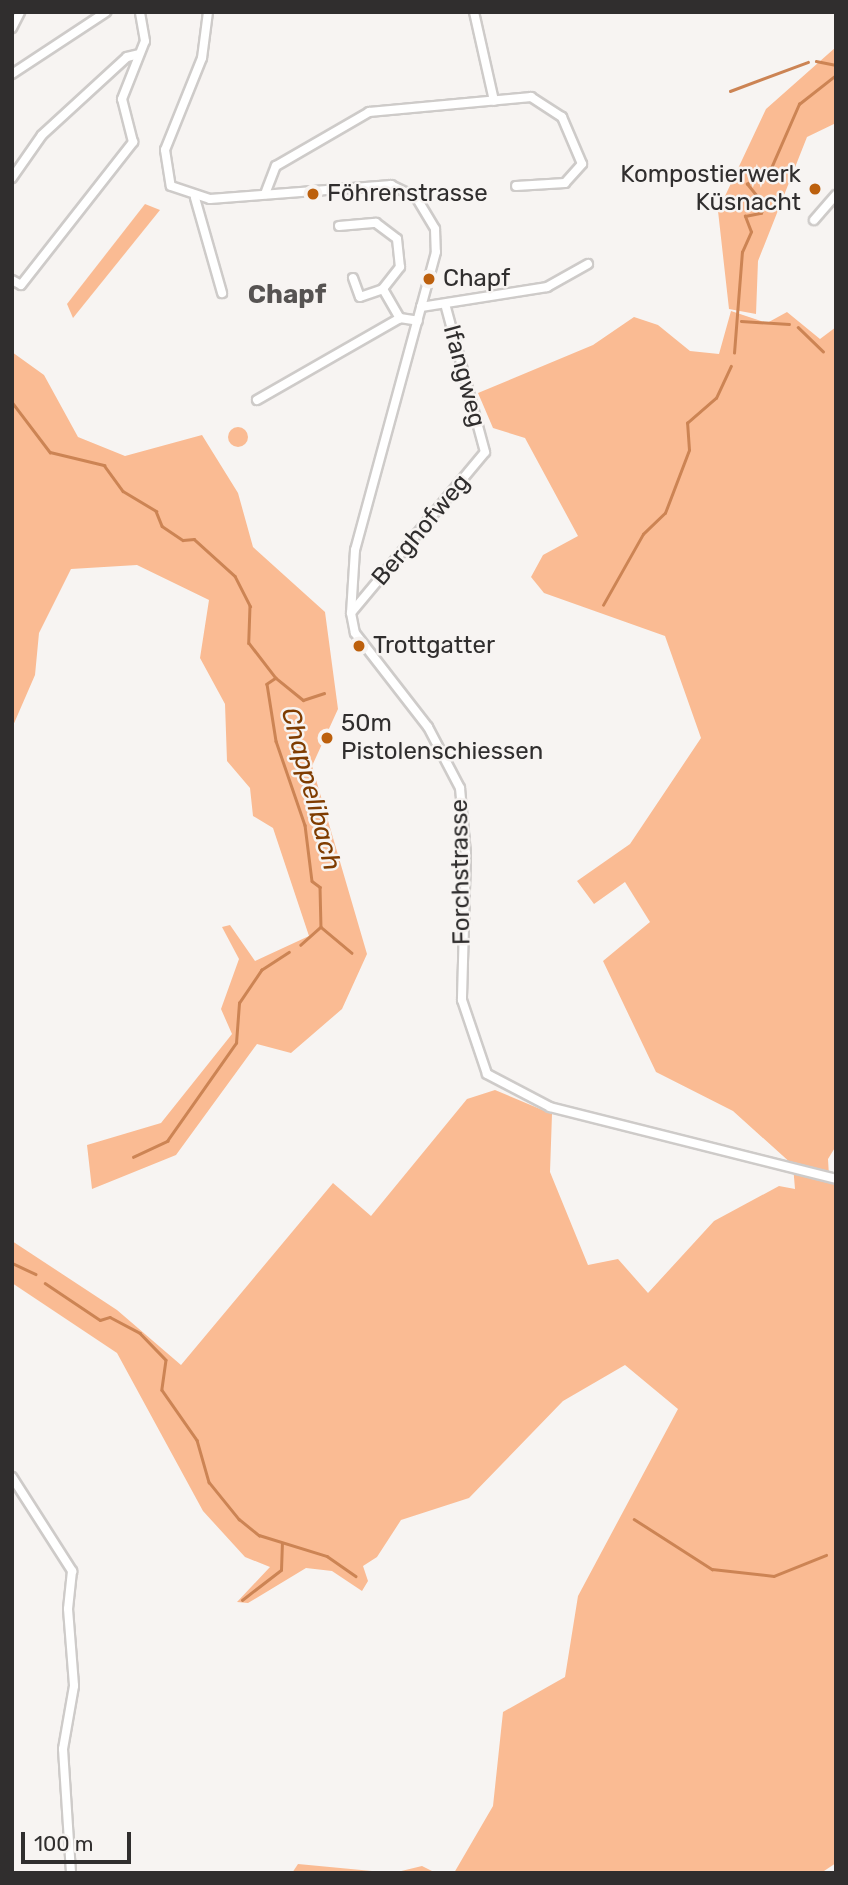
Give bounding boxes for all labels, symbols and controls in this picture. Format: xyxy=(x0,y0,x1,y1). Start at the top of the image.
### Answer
place label: Kompostierwerk Küsnacht xyxy=(620,161,801,217)
place label: Föhrenstrasse xyxy=(327,180,488,208)
marker: Kompostierwerk Küsnacht xyxy=(807,181,823,197)
marker: Föhrenstrasse xyxy=(305,186,321,202)
place label: Chapf xyxy=(443,265,510,293)
marker: Chapf xyxy=(421,271,437,287)
district label: Chapf xyxy=(248,279,326,311)
street label: Ifangweg xyxy=(437,322,491,430)
street label: Berghofweg xyxy=(366,468,476,592)
place label: Trottgatter xyxy=(373,632,495,660)
marker: Trottgatter xyxy=(351,638,367,654)
water label: Chappelibach xyxy=(274,704,348,874)
place label: 50m Pistolenschiessen xyxy=(341,710,543,766)
marker: 50m Pistolenschiessen xyxy=(319,730,335,746)
street label: Forchstrasse xyxy=(445,799,477,945)
scale bar xyxy=(24,1818,135,1862)
text: 100 m xyxy=(34,1831,93,1856)

